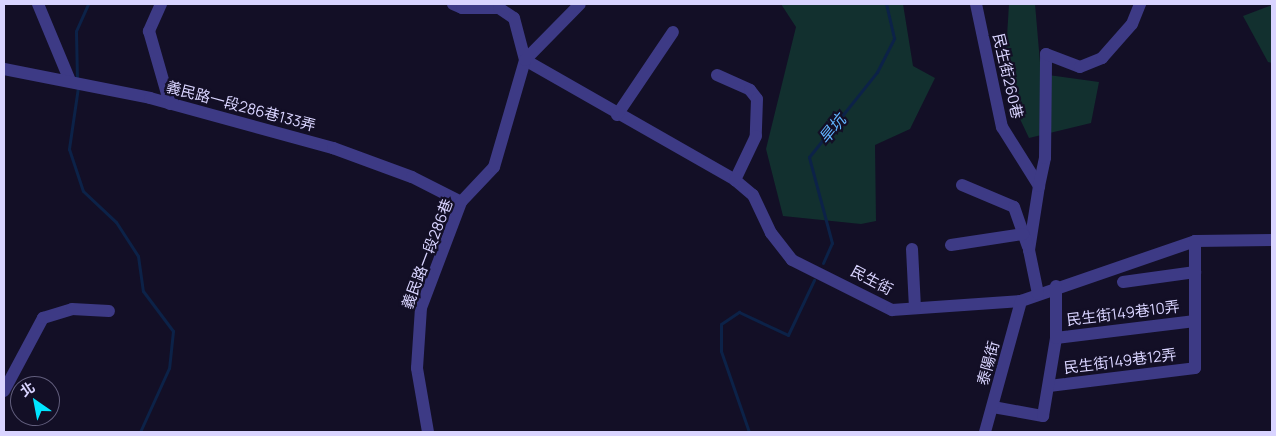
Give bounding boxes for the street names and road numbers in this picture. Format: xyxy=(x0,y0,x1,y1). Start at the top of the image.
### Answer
street label: 民生街260巷 xyxy=(989,32,1027,120)
street label: 義民路一段286巷133弄 xyxy=(164,77,318,135)
street label: 義民路一段286巷 xyxy=(398,196,456,312)
street label: 民生街 xyxy=(848,261,896,299)
street label: 民生街149巷10弄 xyxy=(1065,297,1181,329)
street label: 泰陽街 xyxy=(973,339,1003,387)
street label: 民生街149巷12弄 xyxy=(1063,345,1177,377)

